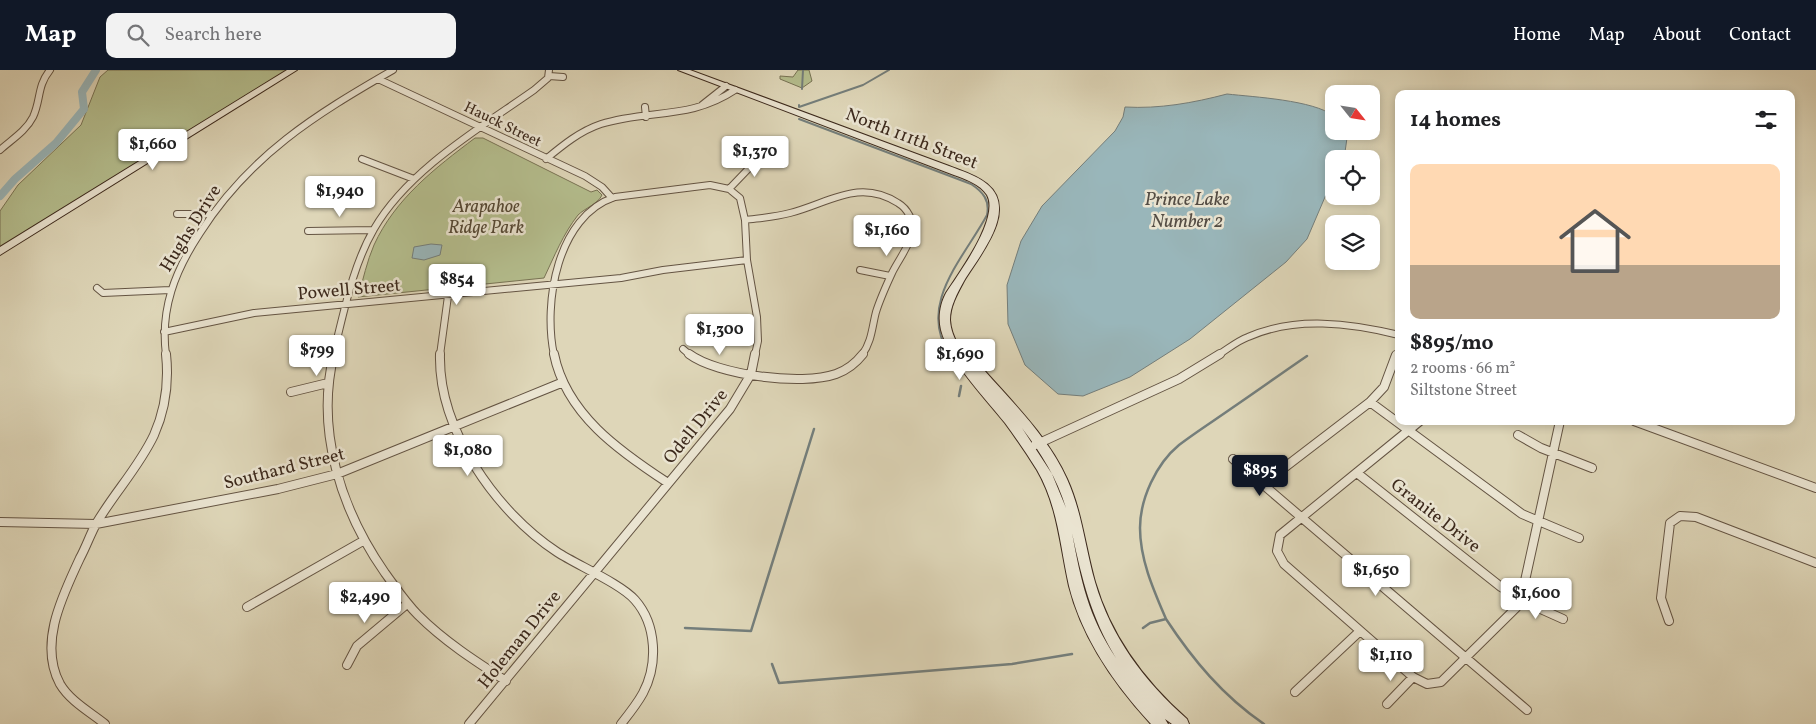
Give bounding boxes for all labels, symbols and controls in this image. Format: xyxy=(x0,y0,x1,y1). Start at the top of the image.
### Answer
search box xyxy=(106,13,456,58)
text: Map xyxy=(25,18,76,52)
icon: search xyxy=(124,21,152,49)
text: Search here xyxy=(164,22,262,48)
text: Home xyxy=(1513,23,1561,48)
text: Map xyxy=(1589,23,1625,48)
text: About xyxy=(1653,23,1701,48)
text: Contact xyxy=(1729,23,1791,48)
north arrow xyxy=(1325,85,1380,140)
map controls xyxy=(1325,85,1380,270)
street label: Hauck Street xyxy=(460,97,545,153)
street label: North 111th Street xyxy=(842,103,981,176)
text: 14 homes xyxy=(1410,106,1501,135)
icon: filters xyxy=(1752,106,1780,134)
pin: $1,660 xyxy=(112,128,194,171)
text: $1,660 xyxy=(129,134,177,156)
pin: $1,370 xyxy=(714,136,796,178)
text: $1,370 xyxy=(733,141,777,163)
button: locate xyxy=(1325,150,1380,205)
pin: $1,940 xyxy=(299,176,381,218)
street label: Hughs Drive xyxy=(154,180,228,277)
text: $1,940 xyxy=(316,181,364,203)
water label: Prince Lake Number 2 xyxy=(1145,187,1229,235)
park label: Arapahoe Ridge Park xyxy=(448,195,524,241)
icon: home xyxy=(1550,196,1640,286)
pin: $1,160 xyxy=(846,214,928,257)
button: layers xyxy=(1325,215,1380,270)
text: $1,160 xyxy=(864,220,910,242)
pin: $854 xyxy=(427,264,487,306)
text: $854 xyxy=(440,269,474,291)
street label: Powell Street xyxy=(297,274,402,307)
pin: $1,300 xyxy=(679,314,761,356)
text: $1,300 xyxy=(696,319,744,341)
text: $895/mo xyxy=(1410,329,1494,358)
pin: $799 xyxy=(287,334,347,377)
pin: $1,690 xyxy=(919,338,1001,381)
text: $799 xyxy=(300,340,334,362)
text: $1,690 xyxy=(936,344,984,366)
text: 2 rooms · 66 m² xyxy=(1410,358,1516,380)
text: Siltstone Street xyxy=(1410,380,1517,402)
street label: Odell Drive xyxy=(658,384,734,470)
pin: $1,080 xyxy=(427,434,509,477)
text: $1,080 xyxy=(444,440,492,462)
street label: Southard Street xyxy=(221,442,348,497)
pin: $895 xyxy=(1230,454,1290,497)
text: $895 xyxy=(1243,460,1277,482)
street label: Granite Drive xyxy=(1385,473,1485,559)
pin: $1,650 xyxy=(1335,554,1417,597)
text: $1,650 xyxy=(1353,560,1399,582)
pin: $1,600 xyxy=(1495,578,1577,620)
pin: $2,490 xyxy=(324,582,406,624)
text: $1,600 xyxy=(1512,583,1560,605)
street label: Holeman Drive xyxy=(473,585,568,694)
text: $2,490 xyxy=(340,587,390,609)
pin: $1,110 xyxy=(1350,640,1432,682)
text: $1,110 xyxy=(1370,645,1412,667)

